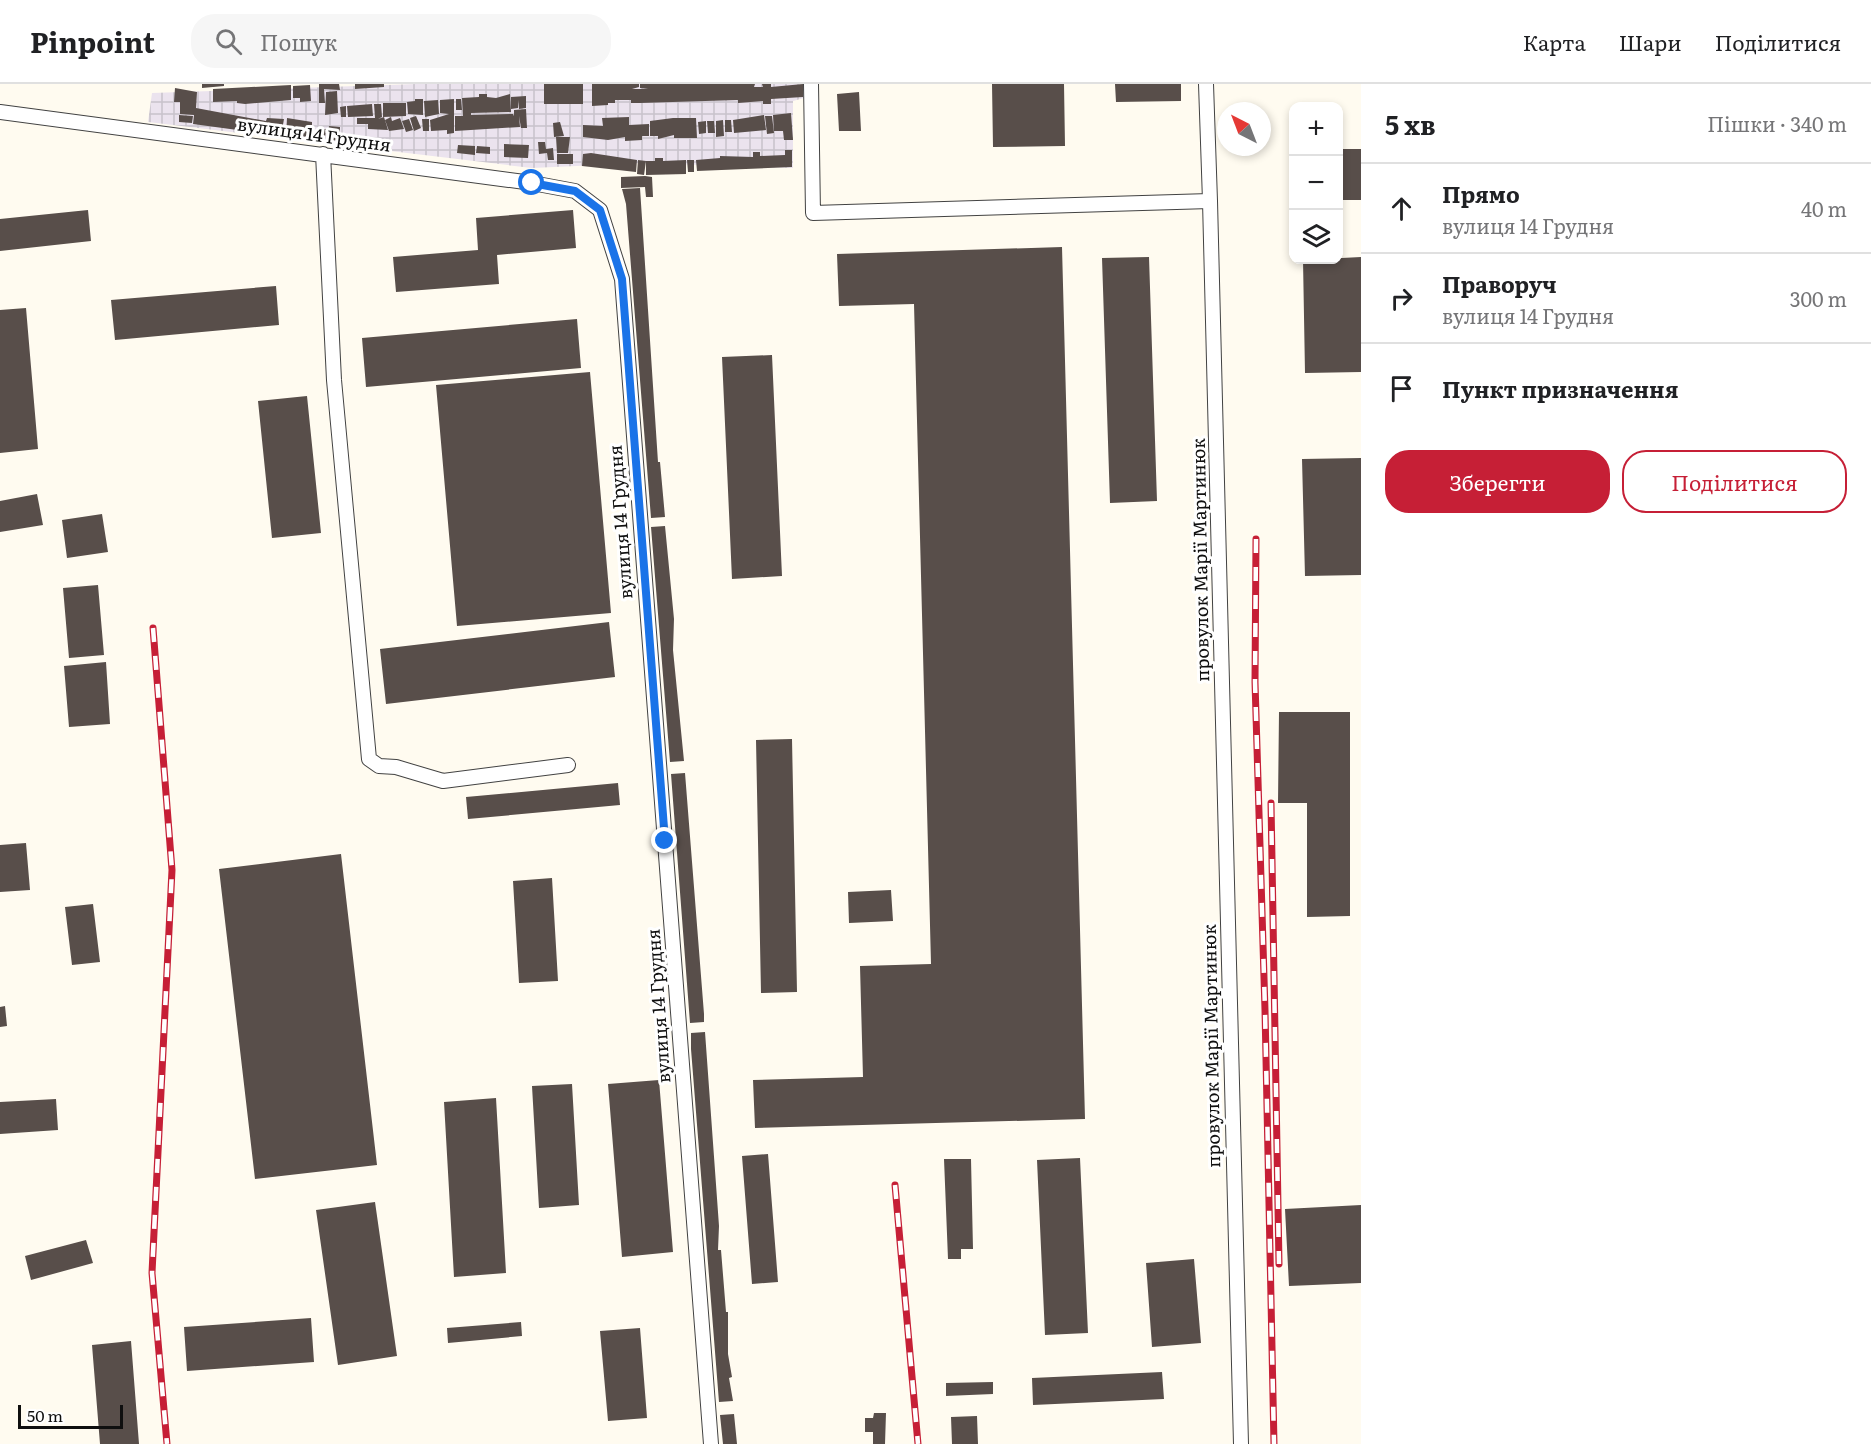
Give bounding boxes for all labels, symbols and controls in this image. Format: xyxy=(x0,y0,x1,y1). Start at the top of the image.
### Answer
search box xyxy=(191,14,611,68)
text: Pinpoint xyxy=(30,20,155,62)
icon: search xyxy=(212,25,245,58)
text: Пошук xyxy=(260,25,337,58)
text: Карта xyxy=(1523,26,1586,57)
text: Шари xyxy=(1619,26,1682,57)
text: Поділитися xyxy=(1715,26,1841,57)
north arrow xyxy=(1217,102,1271,156)
map controls xyxy=(1289,102,1343,264)
button: + xyxy=(1289,102,1343,156)
text: 5 хв xyxy=(1385,104,1436,143)
text: Пішки · 340 m xyxy=(1707,108,1847,138)
street label: вулиця 14 Грудня xyxy=(236,109,393,158)
button: − xyxy=(1289,156,1343,210)
route start xyxy=(518,169,544,195)
text: Прямо xyxy=(1442,177,1520,210)
icon: ahead xyxy=(1385,192,1418,225)
text: 40 m xyxy=(1801,193,1847,223)
button: layers xyxy=(1289,210,1343,264)
text: вулиця 14 Грудня xyxy=(1442,210,1614,240)
text: Праворуч xyxy=(1442,267,1557,300)
icon: right xyxy=(1385,282,1418,315)
text: 300 m xyxy=(1790,283,1847,313)
text: вулиця 14 Грудня xyxy=(1442,300,1614,330)
icon: arrive xyxy=(1385,372,1418,405)
text: Пункт призначення xyxy=(1442,372,1679,405)
street label: провулок Марії Мартинюк xyxy=(1184,438,1215,682)
street label: вулиця 14 Грудня xyxy=(601,444,638,600)
button: Зберегти xyxy=(1385,450,1610,513)
button: Поділитися xyxy=(1622,450,1847,513)
route end xyxy=(651,827,677,853)
street label: провулок Марії Мартинюк xyxy=(1195,924,1226,1168)
street label: вулиця 14 Грудня xyxy=(639,928,676,1084)
scale bar xyxy=(18,1402,123,1430)
text: 50 m xyxy=(27,1403,63,1427)

